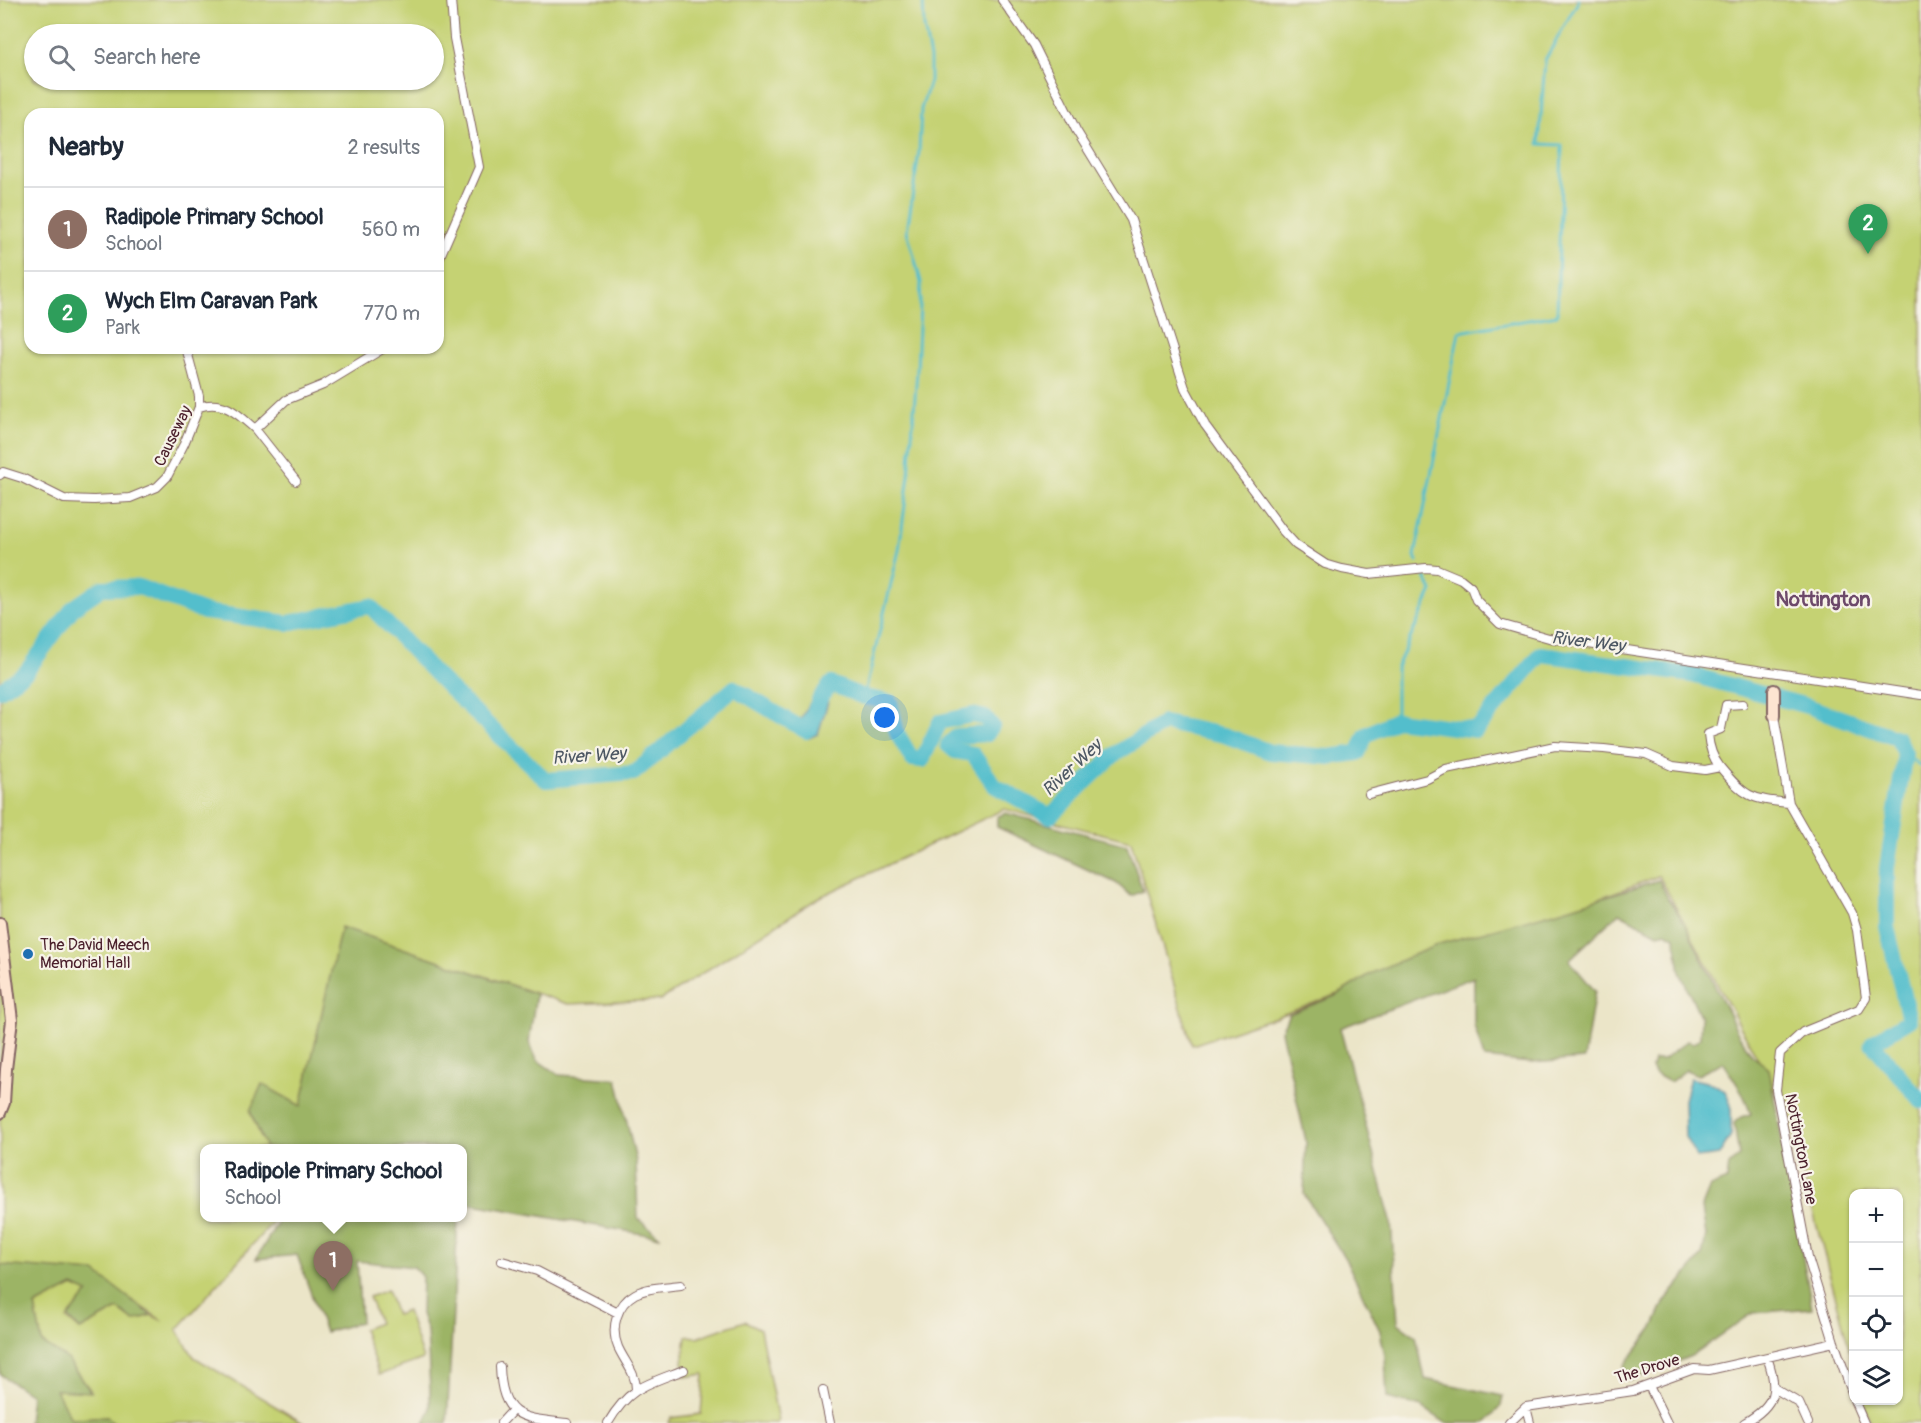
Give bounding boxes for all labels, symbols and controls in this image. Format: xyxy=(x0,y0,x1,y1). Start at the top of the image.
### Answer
search box xyxy=(24,24,444,90)
icon: search xyxy=(45,41,78,74)
text: Search here xyxy=(93,43,200,71)
text: Nearby xyxy=(48,131,124,163)
text: 2 results xyxy=(348,135,420,160)
text: Radipole Primary School xyxy=(105,203,324,231)
pin: 2 xyxy=(1848,204,1888,254)
text: 1 xyxy=(64,217,71,242)
text: 560 m xyxy=(362,217,420,242)
text: School xyxy=(105,231,162,256)
text: Wych Elm Caravan Park xyxy=(105,287,318,315)
text: 2 xyxy=(62,301,73,326)
text: 770 m xyxy=(363,301,420,326)
text: Park xyxy=(105,315,140,340)
street label: Causeway xyxy=(150,402,196,470)
district label: Nottington xyxy=(1775,587,1871,612)
water label: River Wey xyxy=(1550,626,1628,658)
your location xyxy=(870,703,899,732)
water label: River Wey xyxy=(1037,733,1108,801)
water label: River Wey xyxy=(552,742,629,770)
place label: The David Meech Memorial Hall xyxy=(40,935,150,973)
marker: The David Meech Memorial Hall xyxy=(21,947,35,961)
street label: Nottington Lane xyxy=(1780,1092,1822,1206)
popup xyxy=(200,1144,467,1222)
text: Radipole Primary School xyxy=(224,1157,443,1185)
text: School xyxy=(224,1185,282,1210)
map controls xyxy=(1849,1189,1903,1405)
button: + xyxy=(1849,1189,1903,1243)
pin: 1 xyxy=(314,1242,352,1291)
button: − xyxy=(1849,1243,1903,1297)
button: locate xyxy=(1849,1297,1903,1351)
street label: The Drove xyxy=(1612,1350,1682,1388)
button: layers xyxy=(1849,1351,1903,1405)

